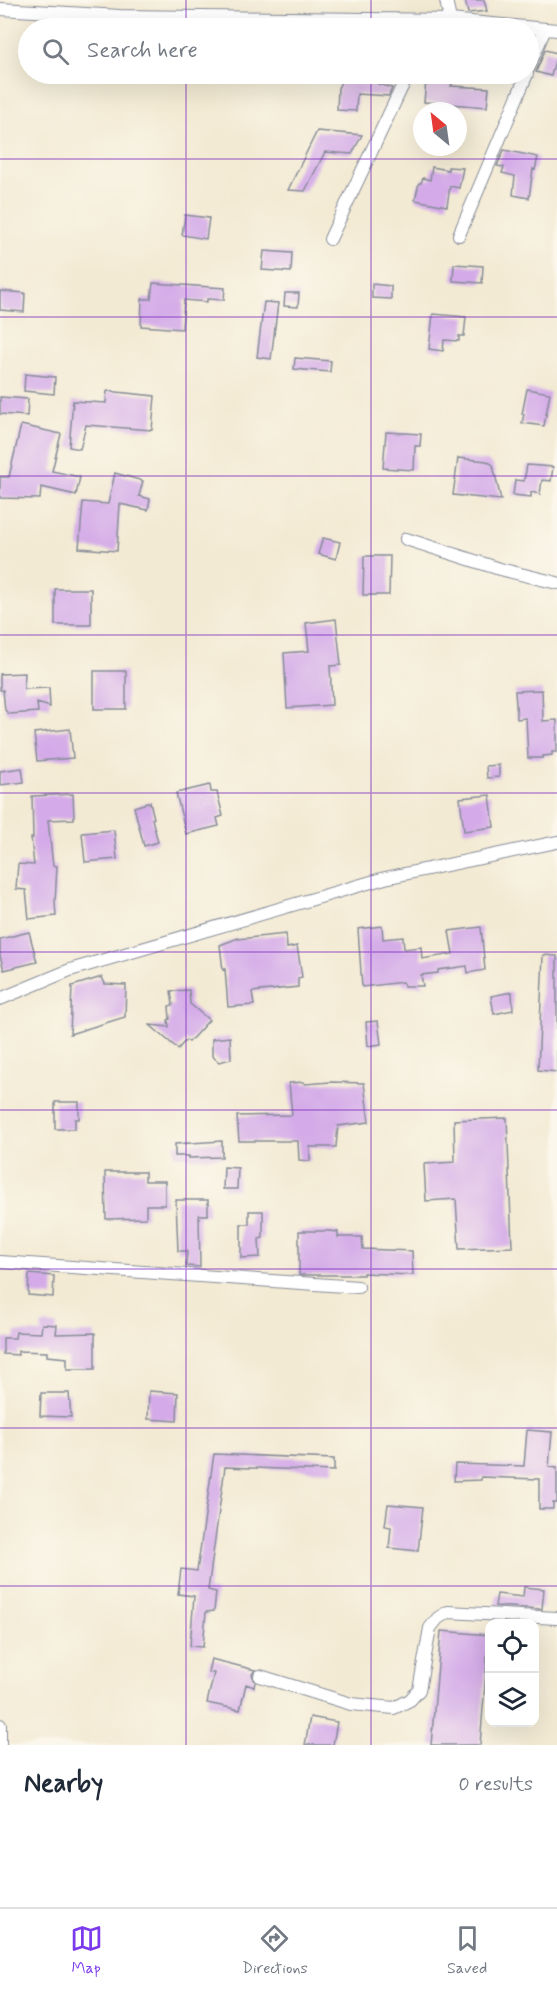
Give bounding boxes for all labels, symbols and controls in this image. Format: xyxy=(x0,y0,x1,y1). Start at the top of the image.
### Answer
search box xyxy=(18,18,539,84)
icon: search xyxy=(39,35,72,68)
text: Search here xyxy=(87,37,198,65)
north arrow xyxy=(413,102,467,156)
map controls xyxy=(485,1619,539,1727)
button: locate xyxy=(485,1619,539,1673)
button: layers xyxy=(485,1673,539,1727)
text: Nearby xyxy=(24,1767,103,1801)
text: 0 results xyxy=(459,1771,533,1798)
tab: Map xyxy=(70,1922,103,1979)
tab: Directions xyxy=(242,1922,308,1979)
tab: Saved xyxy=(447,1922,487,1979)

